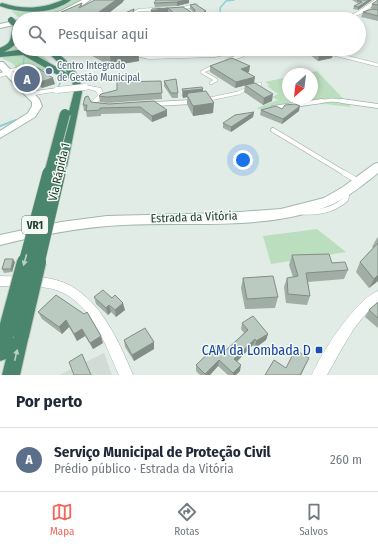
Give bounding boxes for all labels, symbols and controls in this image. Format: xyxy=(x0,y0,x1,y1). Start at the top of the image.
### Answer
search box xyxy=(12,12,366,56)
icon: search xyxy=(26,23,48,45)
text: Pesquisar aqui xyxy=(58,25,148,43)
place label: Centro Integrado de Gestão Municipal xyxy=(57,60,140,84)
pin: A xyxy=(14,64,40,94)
marker: Centro Integrado de Gestão Municipal xyxy=(44,66,54,76)
north arrow xyxy=(282,68,318,104)
street label: Via Rápida 1 xyxy=(46,142,72,202)
your location xyxy=(233,150,253,170)
street label: Estrada da Vitória xyxy=(150,208,238,226)
road number: VR1 xyxy=(22,216,48,234)
one-way arrow xyxy=(22,254,28,266)
place label: CAM da Lombada D xyxy=(202,342,311,359)
marker: CAM da Lombada D xyxy=(314,345,324,355)
one-way arrow xyxy=(14,349,20,361)
text: Por perto xyxy=(16,391,82,412)
text: Serviço Municipal de Proteção Civil xyxy=(54,443,271,461)
text: A xyxy=(25,452,33,467)
text: 260 m xyxy=(330,452,362,467)
text: Prédio público · Estrada da Vitória xyxy=(54,461,234,476)
tab: Mapa xyxy=(50,501,74,538)
tab: Rotas xyxy=(174,501,199,538)
tab: Salvos xyxy=(299,501,328,538)

